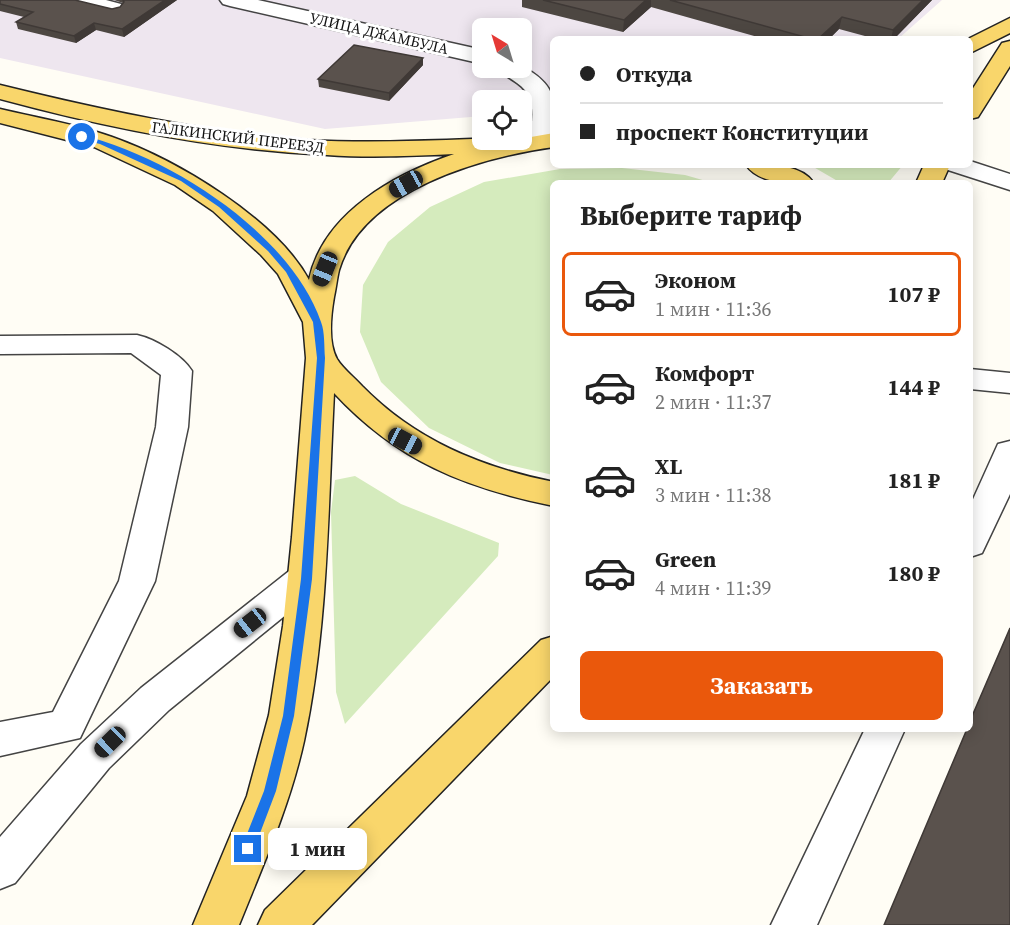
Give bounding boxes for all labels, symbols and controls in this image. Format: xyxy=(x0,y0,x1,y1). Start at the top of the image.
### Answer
street label: УЛИЦА ДЖАМБУЛА xyxy=(307,7,451,59)
north arrow xyxy=(472,18,532,78)
map controls xyxy=(472,18,532,150)
text: Откуда xyxy=(616,59,692,89)
button: locate xyxy=(472,90,532,150)
street label: ГАЛКИНСКИЙ ПЕРЕЕЗД xyxy=(151,116,325,158)
text: проспект Конституции xyxy=(616,117,868,147)
route start xyxy=(68,123,95,150)
car xyxy=(386,167,426,201)
text: Выберите тариф xyxy=(580,197,802,234)
car xyxy=(310,249,340,289)
text: Эконом xyxy=(655,265,736,295)
icon: car xyxy=(583,267,637,321)
text: 107 ₽ xyxy=(888,279,940,309)
text: 1 мин · 11:36 xyxy=(655,295,771,323)
text: Комфорт xyxy=(655,358,754,388)
icon: car xyxy=(583,360,637,414)
text: 144 ₽ xyxy=(888,372,940,402)
text: 2 мин · 11:37 xyxy=(655,388,771,416)
car xyxy=(385,425,425,457)
text: XL xyxy=(655,451,682,481)
icon: car xyxy=(583,453,637,507)
text: 181 ₽ xyxy=(888,465,940,495)
text: 3 мин · 11:38 xyxy=(655,481,771,509)
text: Green xyxy=(655,544,716,574)
icon: car xyxy=(583,546,637,600)
text: 180 ₽ xyxy=(888,558,940,588)
text: 4 мин · 11:39 xyxy=(655,574,771,602)
car xyxy=(230,605,270,641)
button: Заказать xyxy=(580,651,943,720)
car xyxy=(91,723,129,761)
callout: 1 мин xyxy=(269,828,368,870)
route end xyxy=(234,835,261,862)
text: 1 мин xyxy=(290,835,345,863)

